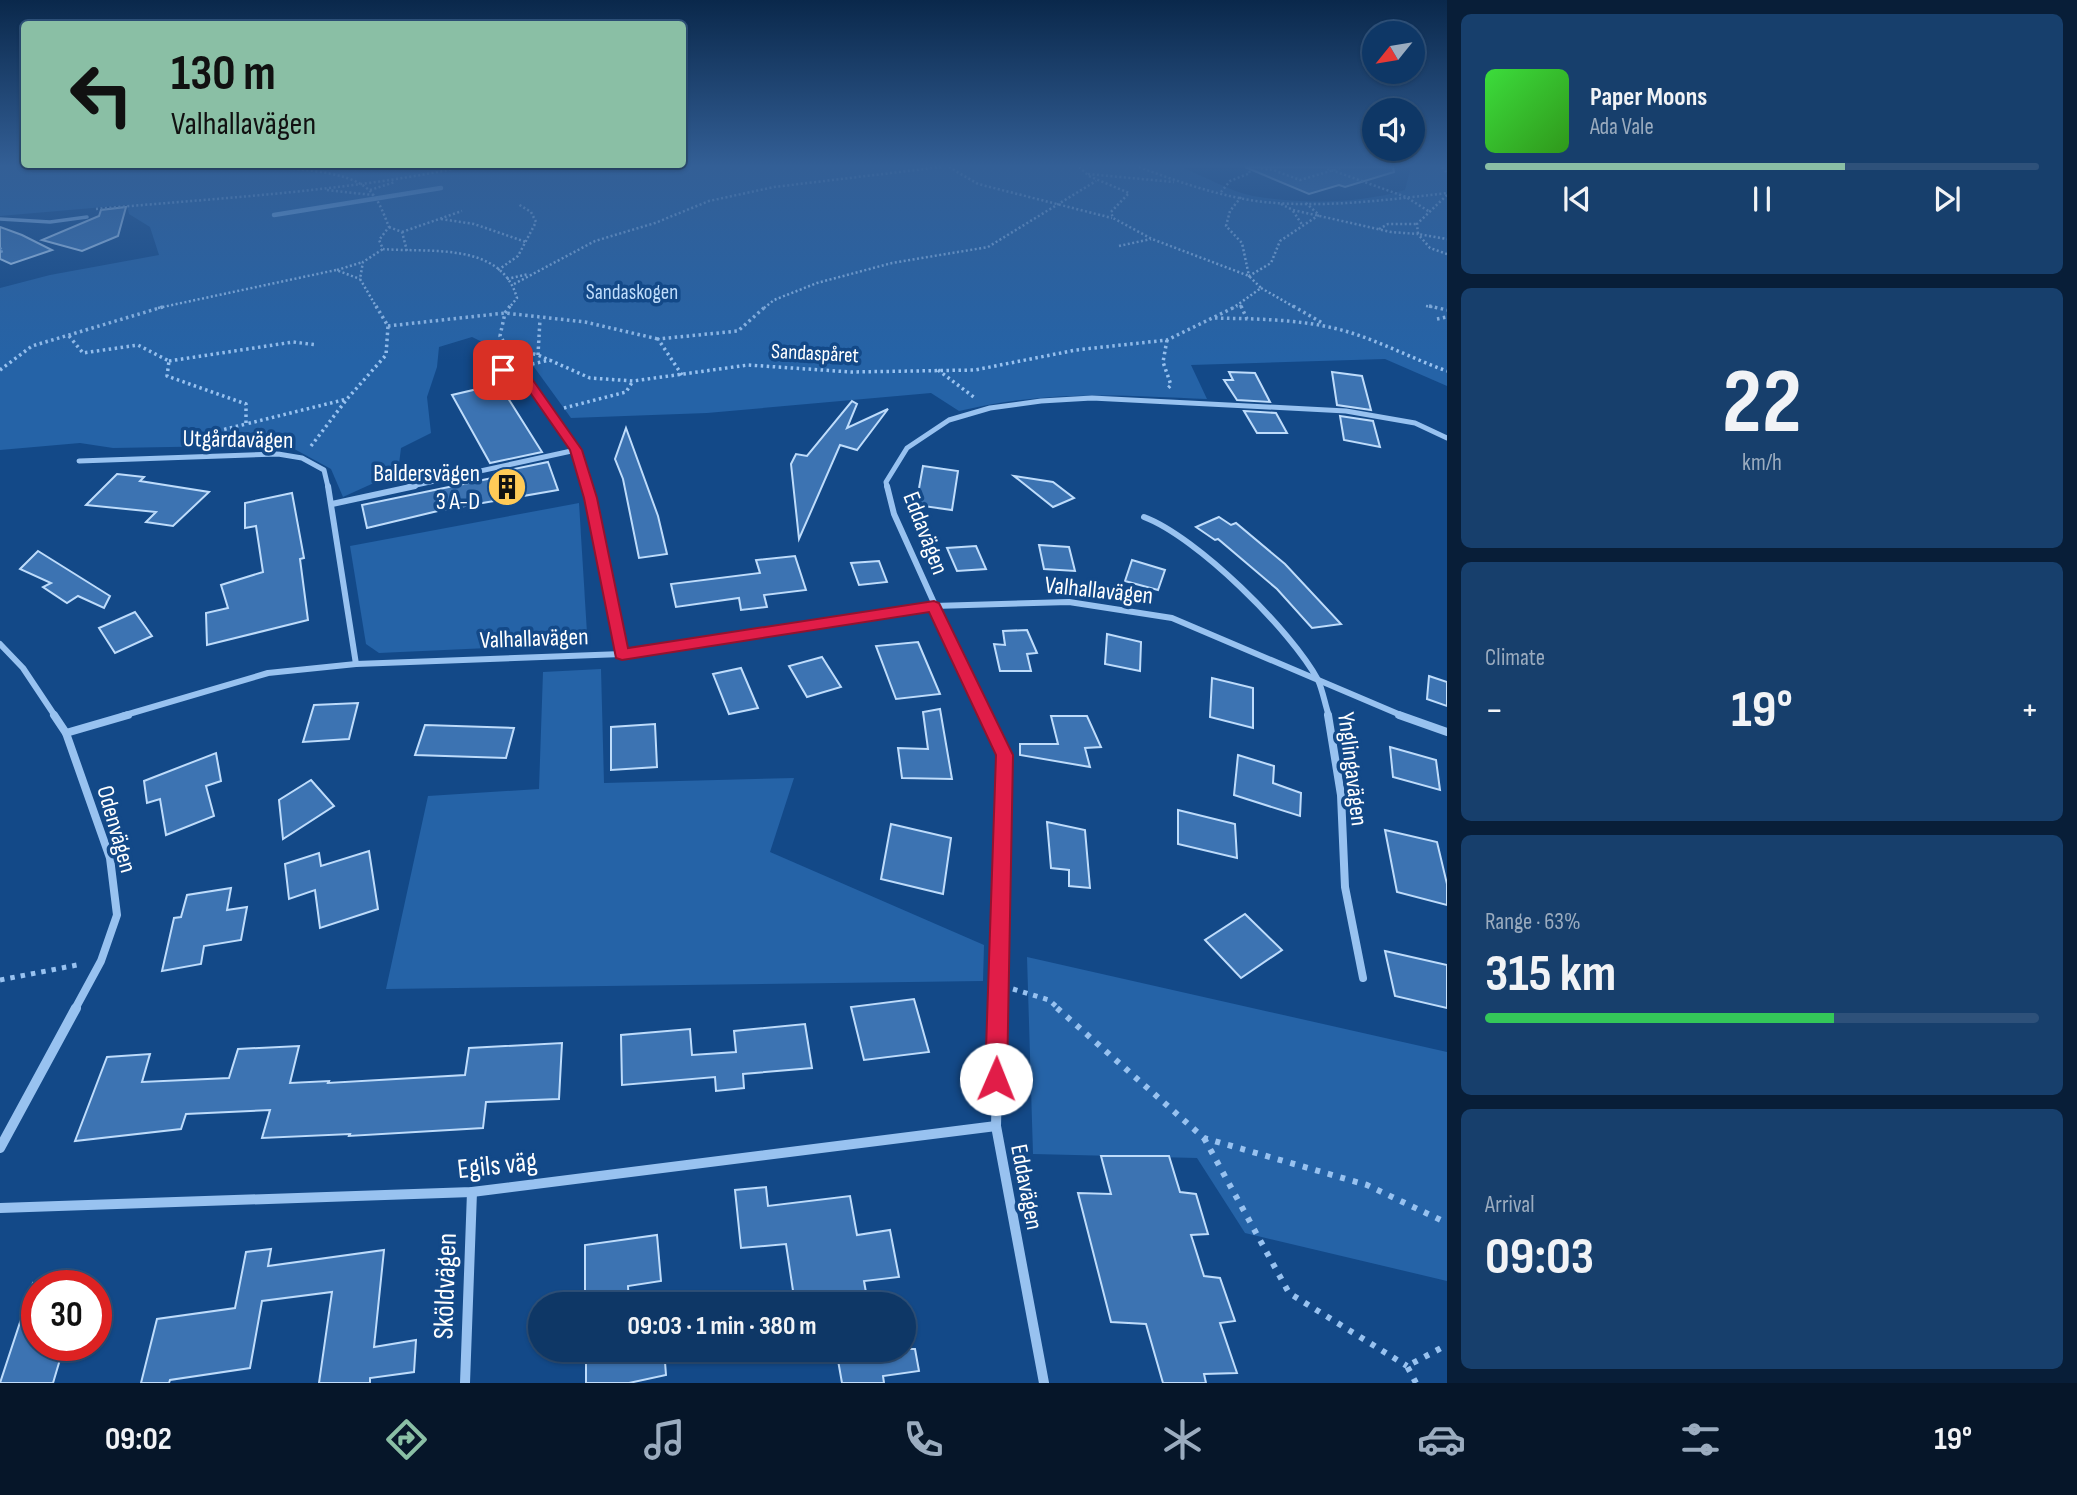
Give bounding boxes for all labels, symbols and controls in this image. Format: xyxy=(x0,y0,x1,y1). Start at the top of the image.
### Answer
north arrow xyxy=(1362,21,1424,84)
map controls xyxy=(1362,21,1425,161)
text: 130 m xyxy=(171,45,276,104)
icon: left xyxy=(56,49,147,140)
text: Paper Moons xyxy=(1590,82,1707,113)
button: sound xyxy=(1362,98,1425,161)
text: Valhallavägen xyxy=(171,105,316,144)
text: Ada Vale xyxy=(1590,113,1654,141)
icon: previous xyxy=(1558,180,1596,218)
icon: pause xyxy=(1743,180,1781,218)
icon: next xyxy=(1928,180,1966,218)
park label: Sandaskogen xyxy=(586,280,678,305)
street label: Sandaspåret xyxy=(771,339,859,368)
pin xyxy=(473,340,533,400)
text: 22 xyxy=(1722,349,1802,458)
icon: arrive xyxy=(484,351,522,389)
street label: Utgårdavägen xyxy=(182,424,294,455)
text: km/h xyxy=(1742,449,1782,477)
place label: Baldersvägen 3 A-D xyxy=(373,459,480,516)
building icon: Baldersvägen 3 A-D xyxy=(486,466,528,508)
street label: Eddavägen xyxy=(897,488,955,579)
street label: Valhallavägen xyxy=(1043,570,1155,611)
street label: Valhallavägen xyxy=(479,622,589,655)
text: Climate xyxy=(1485,644,1545,672)
text: 19° xyxy=(1731,679,1793,742)
text: − xyxy=(1485,688,1504,733)
text: + xyxy=(2020,688,2039,733)
street label: Ynglingavägen xyxy=(1331,710,1374,828)
street label: Odenvägen xyxy=(90,782,143,876)
text: Range · 63% xyxy=(1485,908,1581,936)
text: 315 km xyxy=(1485,943,1616,1006)
position arrow xyxy=(959,1042,1033,1116)
street label: Eddavägen xyxy=(1004,1142,1049,1232)
street label: Egils väg xyxy=(456,1145,539,1186)
text: Arrival xyxy=(1485,1191,1534,1219)
text: 09:03 xyxy=(1485,1226,1594,1289)
street label: Sköldvägen xyxy=(427,1232,464,1340)
speed limit sign: 30 xyxy=(21,1270,112,1361)
text: 09:03 · 1 min · 380 m xyxy=(627,1311,817,1342)
icon: directions xyxy=(382,1415,431,1464)
icon: music xyxy=(640,1415,689,1464)
icon: phone xyxy=(899,1415,948,1464)
icon: climate xyxy=(1158,1415,1207,1464)
icon: car xyxy=(1417,1415,1466,1464)
icon: filters xyxy=(1676,1415,1725,1464)
text: 09:02 xyxy=(105,1420,172,1459)
text: 19° xyxy=(1934,1420,1972,1459)

